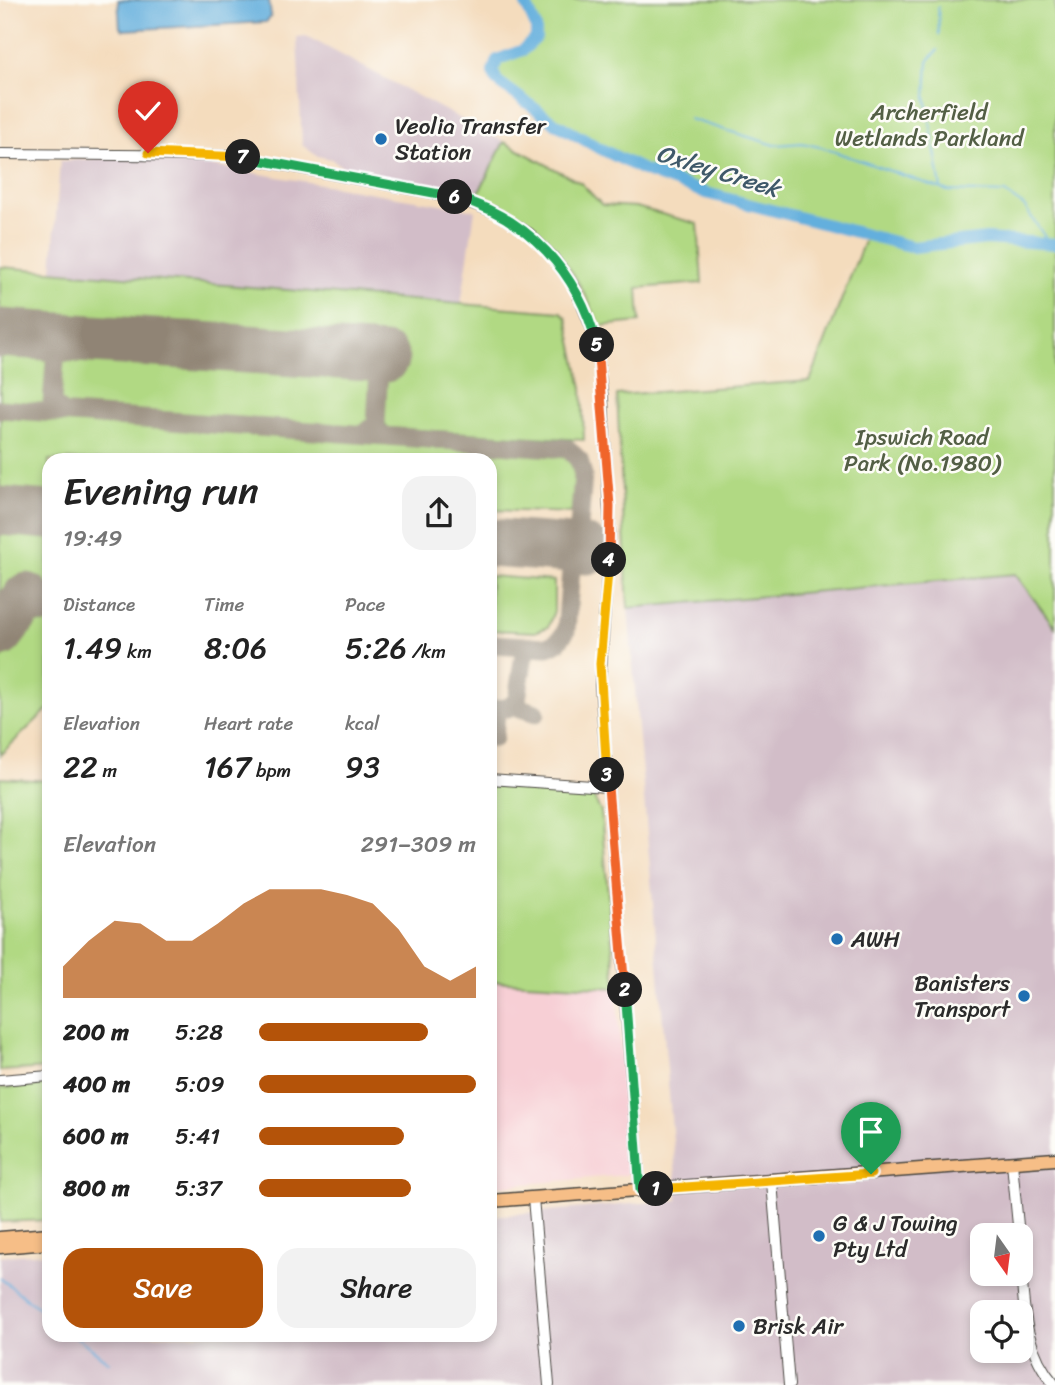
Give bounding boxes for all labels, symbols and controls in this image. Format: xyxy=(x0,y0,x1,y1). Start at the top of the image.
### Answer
pin xyxy=(118,81,178,153)
icon: check xyxy=(129,92,167,130)
park label: Archerfield Wetlands Parkland xyxy=(835,92,1025,159)
place label: Veolia Transfer Station xyxy=(395,106,548,173)
marker: Veolia Transfer Station xyxy=(373,131,389,147)
water label: Oxley Creek xyxy=(651,132,788,211)
pin: 7 xyxy=(226,140,260,174)
text: 7 xyxy=(237,140,248,173)
pin: 6 xyxy=(438,180,472,214)
text: 6 xyxy=(449,180,460,213)
pin: 5 xyxy=(580,328,614,362)
text: 5 xyxy=(591,328,602,361)
park label: Ipswich Road Park (No.1980) xyxy=(844,417,1002,484)
text: Evening run xyxy=(63,458,259,525)
button: share xyxy=(402,476,476,550)
text: 19:49 xyxy=(63,518,122,559)
pin: 4 xyxy=(592,542,626,578)
text: 4 xyxy=(603,543,614,576)
text: Distance xyxy=(63,588,135,621)
text: Time xyxy=(204,588,244,621)
text: Pace xyxy=(345,588,385,621)
text: 1.49 xyxy=(63,621,122,675)
text: 8:06 xyxy=(204,621,267,675)
text: 5:26 xyxy=(345,621,407,675)
text: km xyxy=(122,635,152,668)
text: /km xyxy=(407,635,446,668)
text: Elevation xyxy=(63,707,140,740)
text: Heart rate xyxy=(204,707,293,740)
text: kcal xyxy=(345,707,380,740)
text: 22 xyxy=(63,740,98,794)
text: 167 xyxy=(204,740,251,794)
text: 93 xyxy=(345,740,380,794)
text: m xyxy=(98,754,117,787)
text: bpm xyxy=(251,754,291,787)
pin: 3 xyxy=(590,758,624,792)
text: 3 xyxy=(601,758,612,791)
text: Elevation xyxy=(63,824,156,865)
text: 291–309 m xyxy=(361,824,476,865)
place label: AWH xyxy=(850,919,901,960)
marker: AWH xyxy=(829,931,845,947)
place label: Banisters Transport xyxy=(914,963,1012,1030)
pin: 2 xyxy=(608,972,642,1007)
text: 2 xyxy=(619,973,630,1006)
marker: Banisters Transport xyxy=(1016,988,1032,1004)
text: 200 m xyxy=(63,1012,129,1053)
text: 5:28 xyxy=(175,1012,223,1053)
text: 400 m xyxy=(63,1064,130,1105)
text: 5:09 xyxy=(175,1064,225,1105)
pin xyxy=(841,1102,901,1174)
icon: arrive xyxy=(852,1113,890,1151)
text: 600 m xyxy=(63,1116,129,1157)
text: 5:41 xyxy=(175,1116,220,1157)
text: 800 m xyxy=(63,1168,130,1209)
text: 5:37 xyxy=(175,1168,222,1209)
pin: 1 xyxy=(638,1172,674,1206)
text: 1 xyxy=(651,1172,660,1205)
place label: G & J Towing Pty Ltd xyxy=(833,1203,958,1270)
north arrow xyxy=(970,1223,1032,1286)
map controls xyxy=(970,1223,1033,1363)
marker: G & J Towing Pty Ltd xyxy=(811,1228,827,1244)
button: Save xyxy=(63,1248,263,1328)
button: Share xyxy=(277,1248,476,1328)
button: locate xyxy=(970,1300,1033,1363)
place label: Brisk Air xyxy=(753,1306,845,1347)
marker: Brisk Air xyxy=(731,1318,747,1334)

